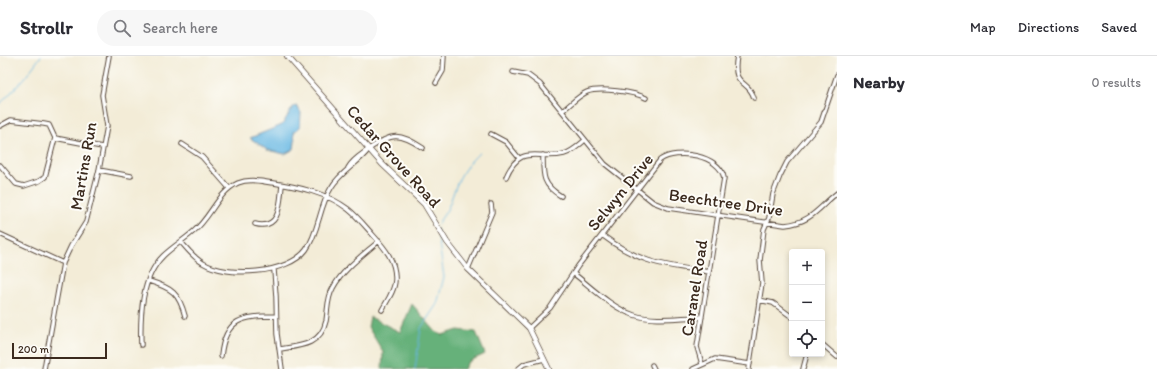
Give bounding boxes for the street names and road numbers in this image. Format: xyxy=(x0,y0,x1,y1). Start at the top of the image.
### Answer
street label: Cedar Grove Road xyxy=(343,101,445,211)
street label: Martins Run xyxy=(65,120,101,212)
street label: Selwyn Drive xyxy=(583,149,657,235)
street label: Beechtree Drive xyxy=(668,184,784,220)
street label: Caranel Road xyxy=(677,238,712,338)

